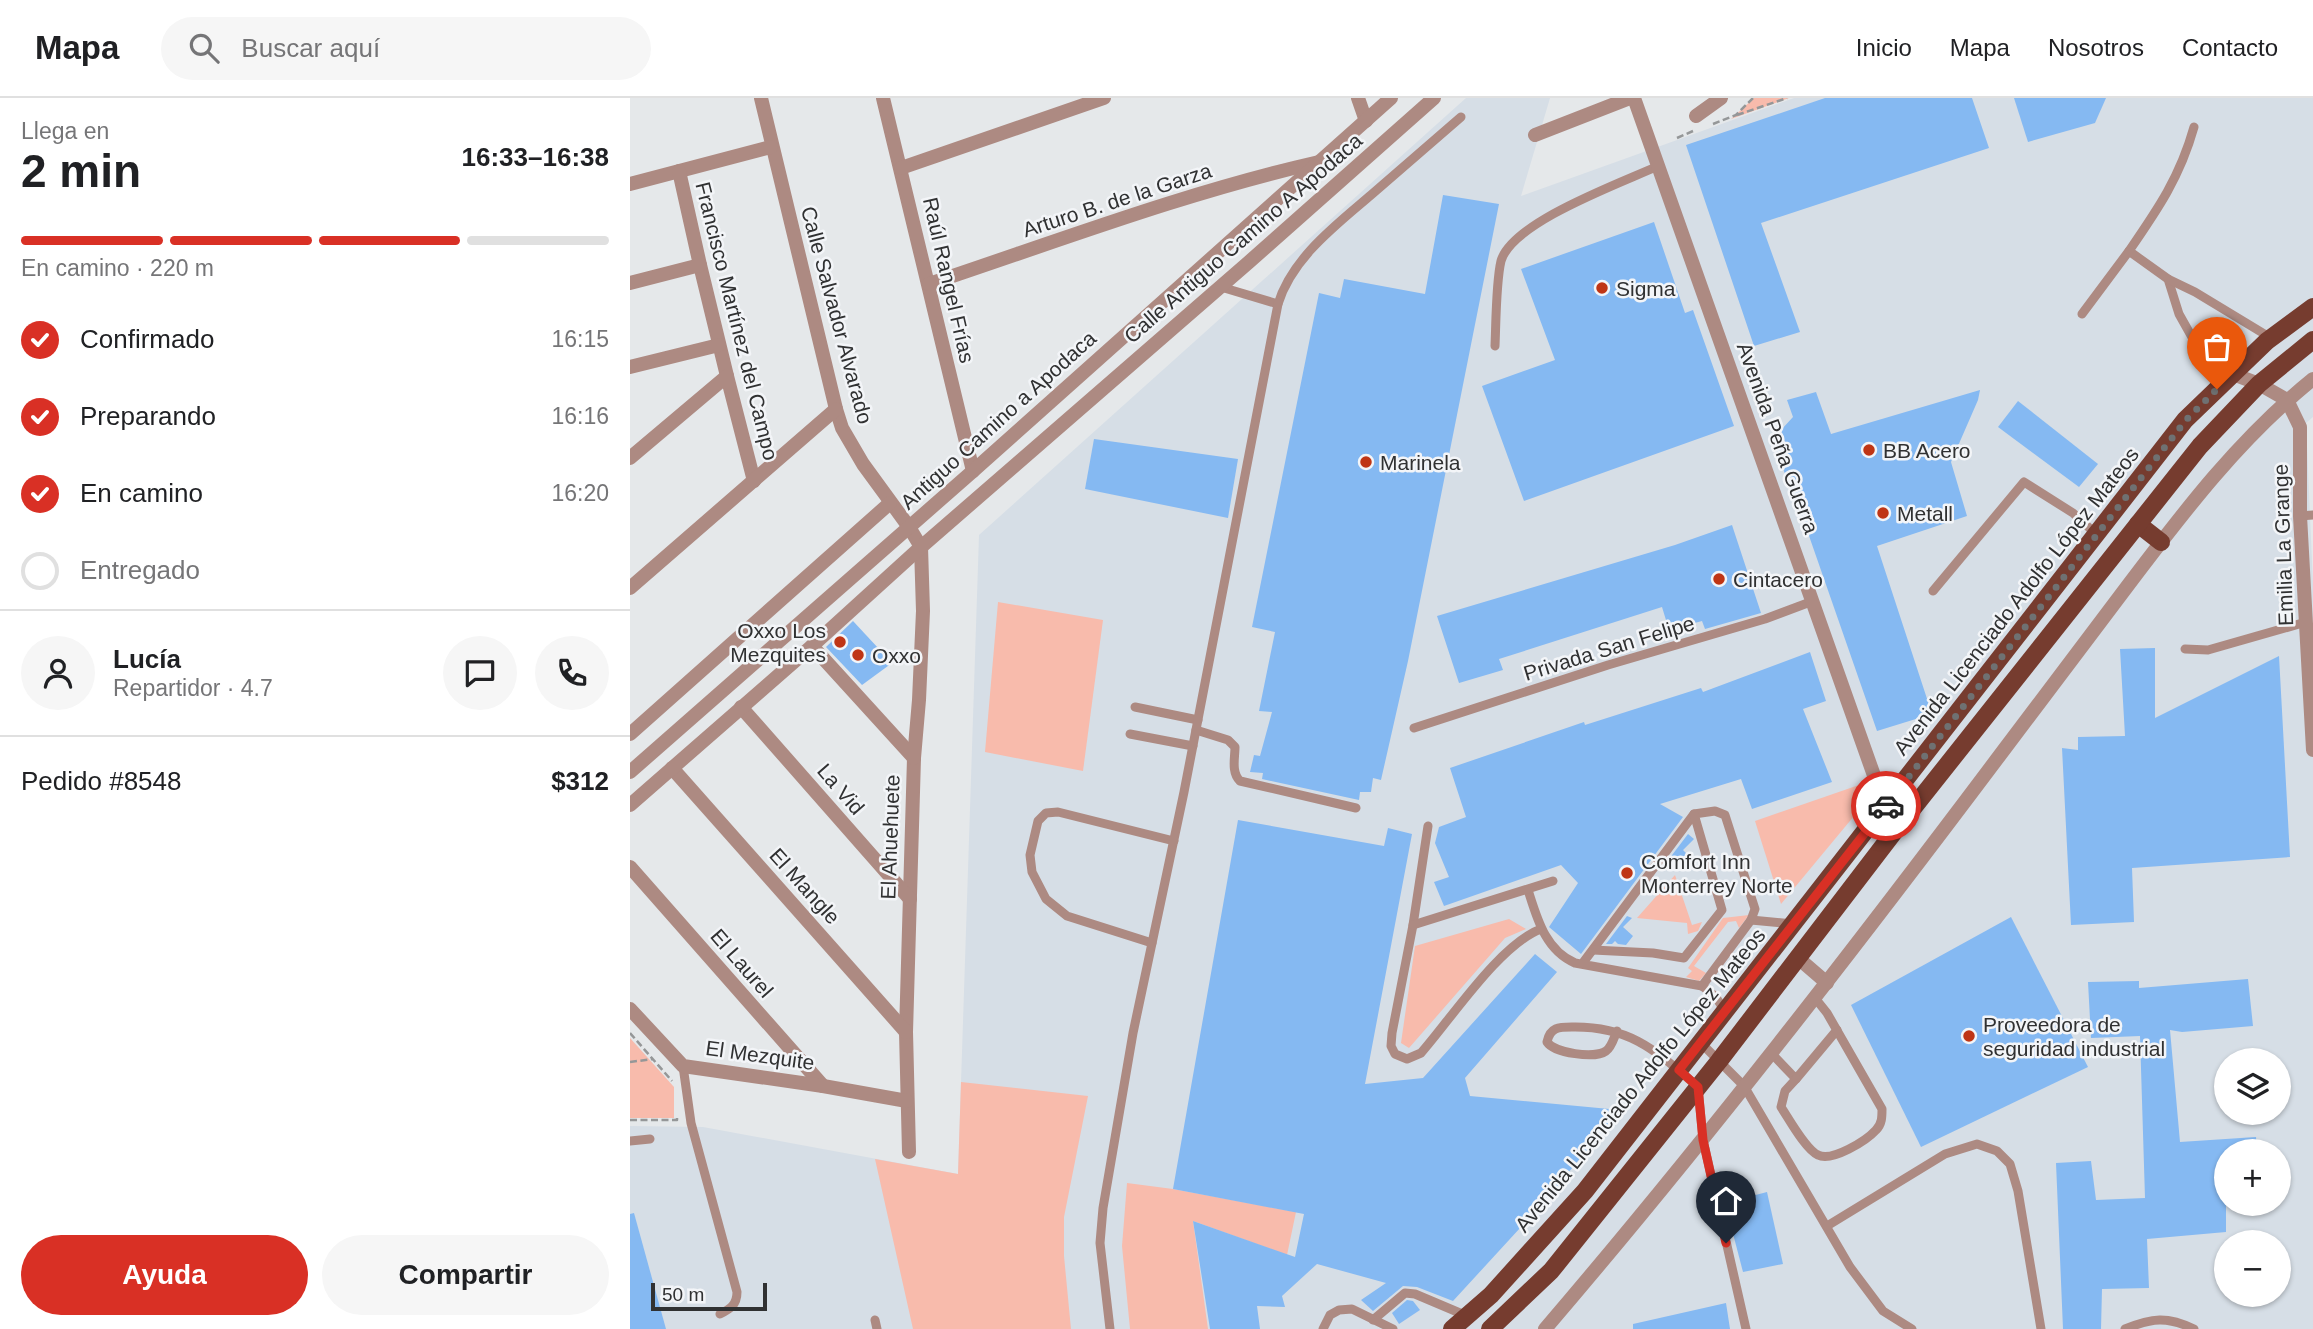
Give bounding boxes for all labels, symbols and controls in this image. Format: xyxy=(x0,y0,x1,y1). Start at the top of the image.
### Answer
search box xyxy=(161,17,651,80)
text: Mapa xyxy=(35,29,119,66)
icon: search xyxy=(185,29,223,67)
text: Buscar aquí xyxy=(241,33,380,63)
text: Inicio xyxy=(1856,34,1912,61)
text: Mapa xyxy=(1950,34,2010,61)
text: Nosotros xyxy=(2048,34,2144,61)
text: Contacto xyxy=(2182,34,2278,61)
text: Llega en xyxy=(21,118,109,144)
street label: Calle Antiguo Camino A Apodaca xyxy=(1120,128,1367,347)
text: 16:33–16:38 xyxy=(462,142,609,172)
text: 2 min xyxy=(21,145,141,197)
street label: Arturo B. de la Garza xyxy=(1020,158,1215,241)
street label: Francisco Martínez del Campo xyxy=(691,179,783,463)
street label: Raúl Rangel Frías xyxy=(919,195,979,365)
street label: Calle Salvador Alvarado xyxy=(797,204,877,426)
text: En camino · 220 m xyxy=(21,255,214,281)
place label: Sigma xyxy=(1616,277,1676,300)
marker: Sigma xyxy=(1594,280,1610,296)
pin xyxy=(2187,317,2247,389)
icon: check xyxy=(21,321,59,359)
text: Confirmado xyxy=(80,324,214,354)
text: 16:15 xyxy=(551,326,609,352)
street label: Antiguo Camino a Apodaca xyxy=(896,326,1101,514)
icon: bag xyxy=(2198,328,2236,366)
street label: Avenida Peña Guerra xyxy=(1733,339,1823,537)
icon: check xyxy=(21,398,59,436)
text: Preparando xyxy=(80,401,216,431)
text: 16:16 xyxy=(551,403,609,429)
place label: BB Acero xyxy=(1883,439,1971,462)
marker: BB Acero xyxy=(1861,442,1877,458)
street label: Avenida Licenciado Adolfo López Mateos xyxy=(1889,443,2143,759)
place label: Marinela xyxy=(1380,451,1461,474)
marker: Marinela xyxy=(1358,454,1374,470)
street label: Emilia La Grange xyxy=(2269,464,2297,626)
icon: check xyxy=(21,475,59,513)
text: En camino xyxy=(80,478,203,508)
text: 16:20 xyxy=(551,480,609,506)
place label: Metall xyxy=(1897,502,1953,525)
marker: Metall xyxy=(1875,505,1891,521)
text: Entregado xyxy=(80,555,200,585)
place label: Cintacero xyxy=(1733,568,1823,591)
marker: Cintacero xyxy=(1711,571,1727,587)
street label: Privada San Felipe xyxy=(1521,611,1697,685)
place label: Oxxo Los Mezquites xyxy=(730,619,826,666)
marker: Oxxo Los Mezquites xyxy=(832,634,848,650)
button: person xyxy=(21,636,95,710)
button: chat xyxy=(443,636,517,710)
button: phone xyxy=(535,636,609,710)
text: Lucía xyxy=(113,644,181,674)
place label: Oxxo xyxy=(872,644,921,667)
marker: Oxxo xyxy=(850,647,866,663)
text: Repartidor · 4.7 xyxy=(113,675,273,701)
street label: La Vid xyxy=(813,759,869,819)
text: Pedido #8548 xyxy=(21,766,181,796)
text: $312 xyxy=(551,766,609,796)
courier xyxy=(1851,771,1921,841)
street label: El Ahuehuete xyxy=(876,774,904,900)
icon: car xyxy=(1867,787,1905,825)
street label: El Mangle xyxy=(765,844,845,928)
place label: Comfort Inn Monterrey Norte xyxy=(1641,850,1793,897)
marker: Comfort Inn Monterrey Norte xyxy=(1619,865,1635,881)
street label: El Laurel xyxy=(706,924,778,1002)
street label: Avenida Licenciado Adolfo López Mateos xyxy=(1510,924,1770,1236)
place label: Proveedora de seguridad industrial xyxy=(1983,1013,2165,1060)
marker: Proveedora de seguridad industrial xyxy=(1961,1028,1977,1044)
street label: El Mezquite xyxy=(704,1036,816,1074)
map controls xyxy=(2214,1048,2291,1307)
button: layers xyxy=(2214,1048,2291,1125)
button: + xyxy=(2214,1139,2291,1216)
pin xyxy=(1696,1171,1756,1243)
icon: home xyxy=(1707,1182,1745,1220)
button: − xyxy=(2214,1230,2291,1307)
button: Ayuda xyxy=(21,1235,308,1315)
button: Compartir xyxy=(322,1235,609,1315)
scale bar xyxy=(651,1280,766,1312)
text: 50 m xyxy=(662,1284,704,1305)

